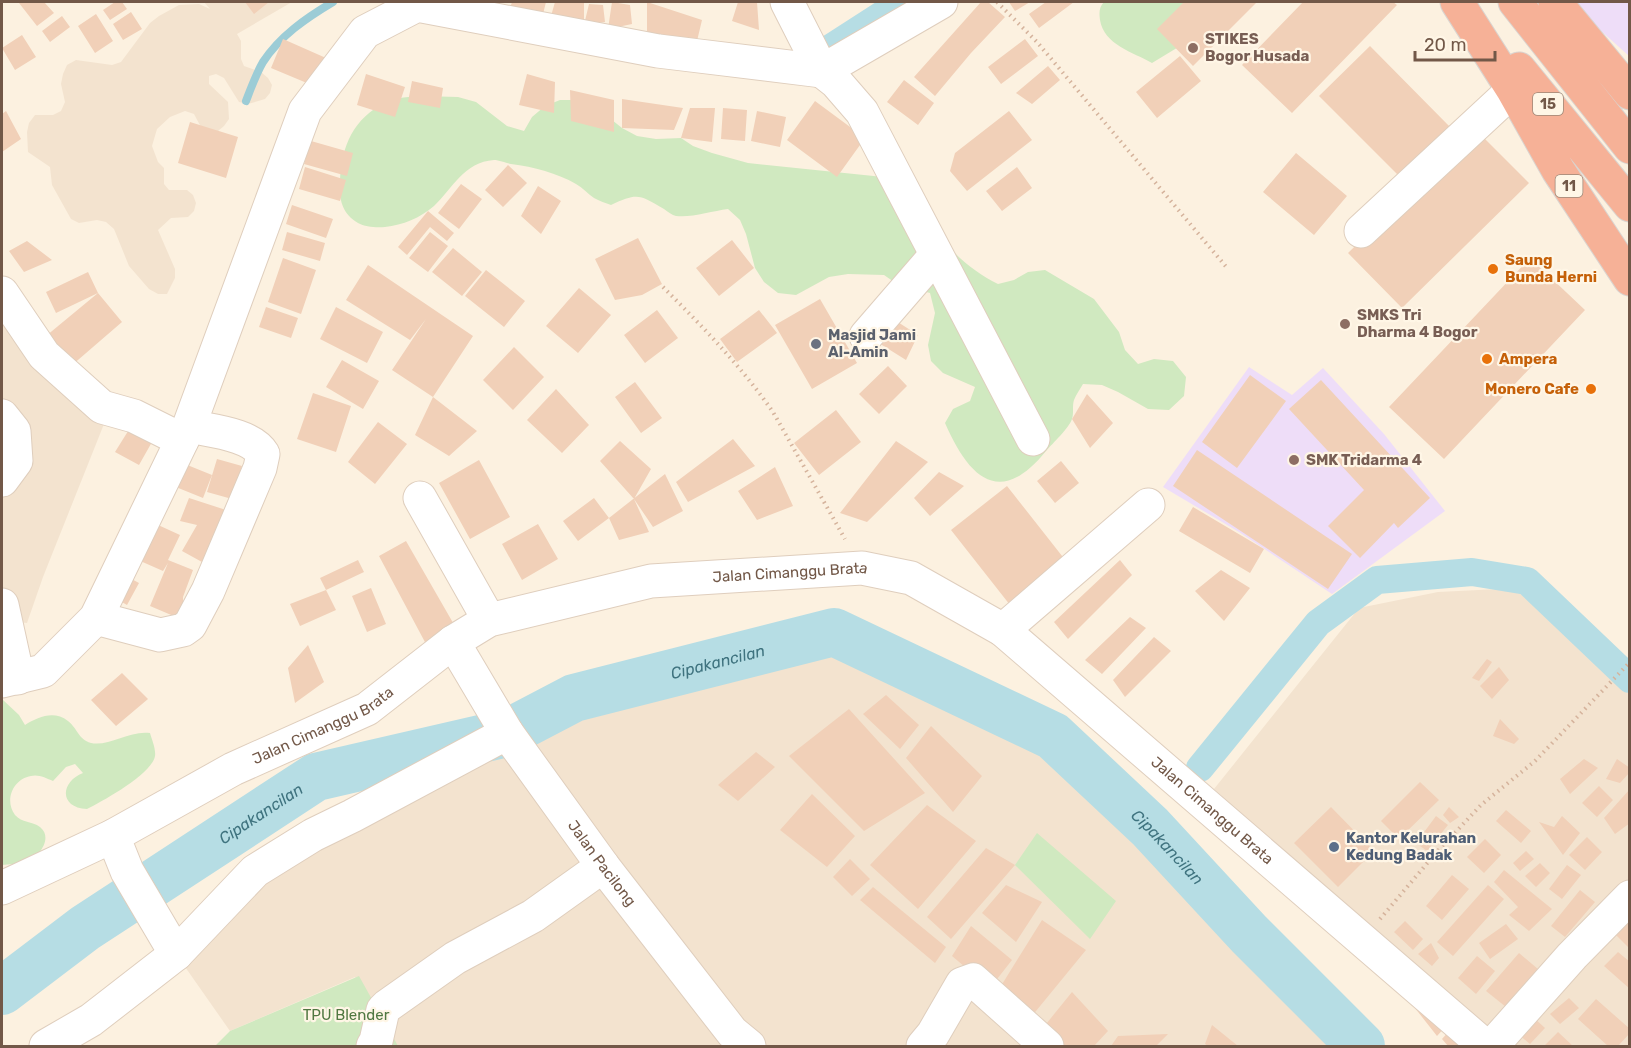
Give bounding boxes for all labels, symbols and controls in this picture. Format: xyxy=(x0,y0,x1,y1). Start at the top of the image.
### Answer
scale bar xyxy=(1415,24,1494,62)
place label: STIKES Bogor Husada xyxy=(1205,30,1310,65)
text: 20 m xyxy=(1424,34,1466,56)
marker: STIKES Bogor Husada xyxy=(1186,41,1200,55)
road number: 15 xyxy=(1533,93,1563,115)
road number: 11 xyxy=(1556,175,1582,197)
place label: Saung Bunda Herni xyxy=(1505,251,1597,286)
marker: Saung Bunda Herni xyxy=(1486,262,1500,276)
place label: SMKS Tri Dharma 4 Bogor xyxy=(1357,306,1478,341)
marker: SMKS Tri Dharma 4 Bogor xyxy=(1338,317,1352,331)
place label: Masjid Jami Al-Amin xyxy=(828,326,916,361)
marker: Masjid Jami Al-Amin xyxy=(809,337,823,351)
place label: Ampera xyxy=(1499,350,1558,368)
marker: Ampera xyxy=(1480,352,1494,366)
place label: Monero Cafe xyxy=(1485,380,1579,398)
marker: Monero Cafe xyxy=(1584,382,1598,396)
place label: SMK Tridarma 4 xyxy=(1306,451,1422,469)
marker: SMK Tridarma 4 xyxy=(1287,453,1301,467)
street label: Jalan Cimanggu Brata xyxy=(712,559,869,586)
water label: Cipakancilan xyxy=(669,640,767,683)
street label: Jalan Cimanggu Brata xyxy=(250,683,397,768)
street label: Jalan Cimanggu Brata xyxy=(1147,753,1277,868)
water label: Cipakancilan xyxy=(215,779,306,848)
water label: Cipakancilan xyxy=(1128,805,1208,888)
street label: Jalan Pacilong xyxy=(564,817,640,910)
place label: Kantor Kelurahan Kedung Badak xyxy=(1346,829,1476,864)
marker: Kantor Kelurahan Kedung Badak xyxy=(1327,840,1341,854)
park label: TPU Blender xyxy=(303,1006,390,1024)

